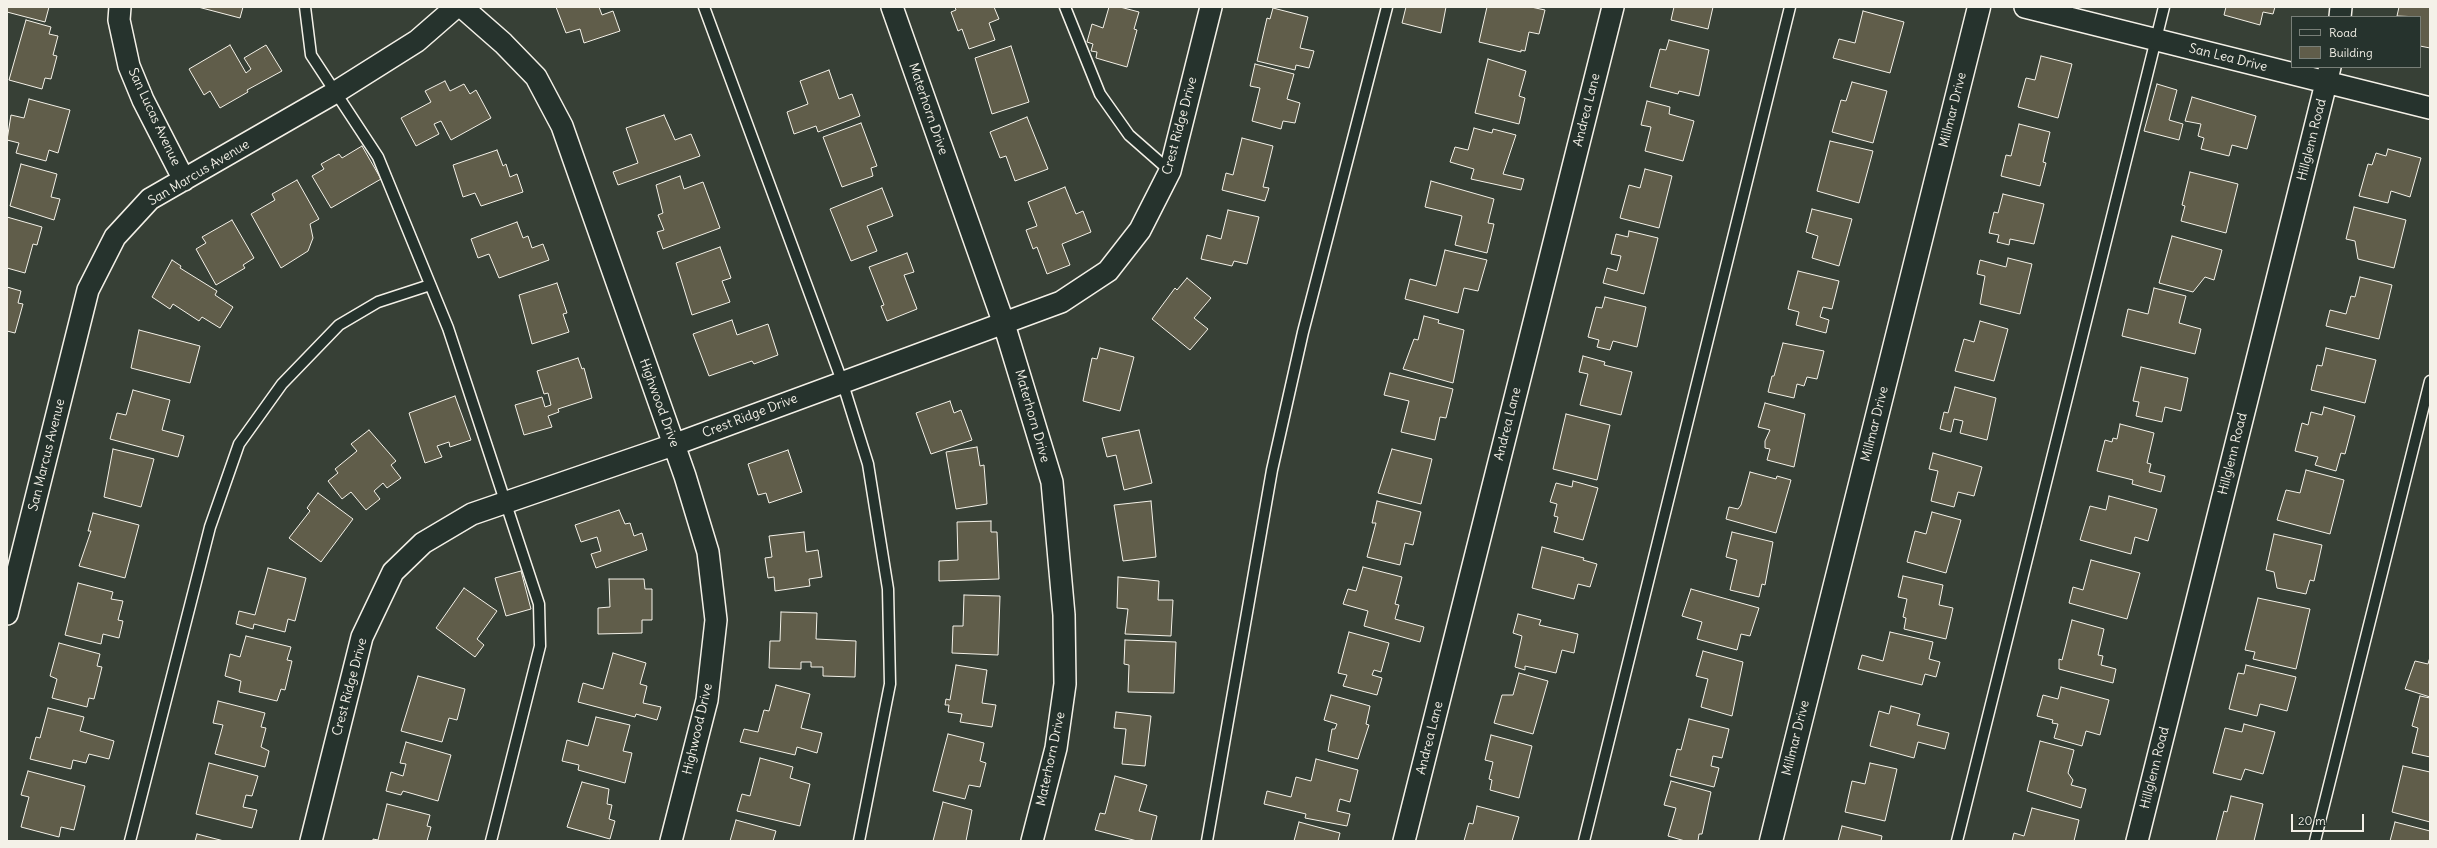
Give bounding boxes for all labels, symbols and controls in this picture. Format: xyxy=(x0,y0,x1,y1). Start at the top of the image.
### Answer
legend xyxy=(2291,16,2421,68)
text: Road xyxy=(2329,25,2357,40)
street label: San Lea Drive xyxy=(2187,41,2269,75)
text: Building xyxy=(2329,45,2373,60)
street label: Materhorn Drive xyxy=(905,61,951,157)
street label: San Lucas Avenue xyxy=(124,66,184,168)
street label: Millmar Drive xyxy=(1936,71,1970,149)
street label: Andrea Lane xyxy=(1570,72,1604,148)
street label: Crest Ridge Drive xyxy=(1159,75,1201,177)
street label: Hillglenn Road xyxy=(2294,97,2330,183)
street label: San Marcus Avenue xyxy=(146,137,252,209)
street label: Highwood Drive xyxy=(636,357,682,449)
street label: Materhorn Drive xyxy=(1011,368,1053,464)
street label: Millmar Drive xyxy=(1858,385,1892,463)
street label: Andrea Lane xyxy=(1491,386,1525,462)
street label: Crest Ridge Drive xyxy=(700,391,800,441)
street label: San Marcus Avenue xyxy=(26,397,68,513)
street label: Hillglenn Road xyxy=(2215,411,2251,497)
street label: Crest Ridge Drive xyxy=(329,636,371,738)
street label: Highwood Drive xyxy=(680,682,716,776)
street label: Millmar Drive xyxy=(1779,699,1813,777)
street label: Andrea Lane xyxy=(1413,700,1447,776)
street label: Materhorn Drive xyxy=(1033,710,1069,808)
street label: Hillglenn Road xyxy=(2137,725,2173,811)
scale bar xyxy=(2293,806,2366,832)
text: 20 m xyxy=(2298,813,2326,828)

